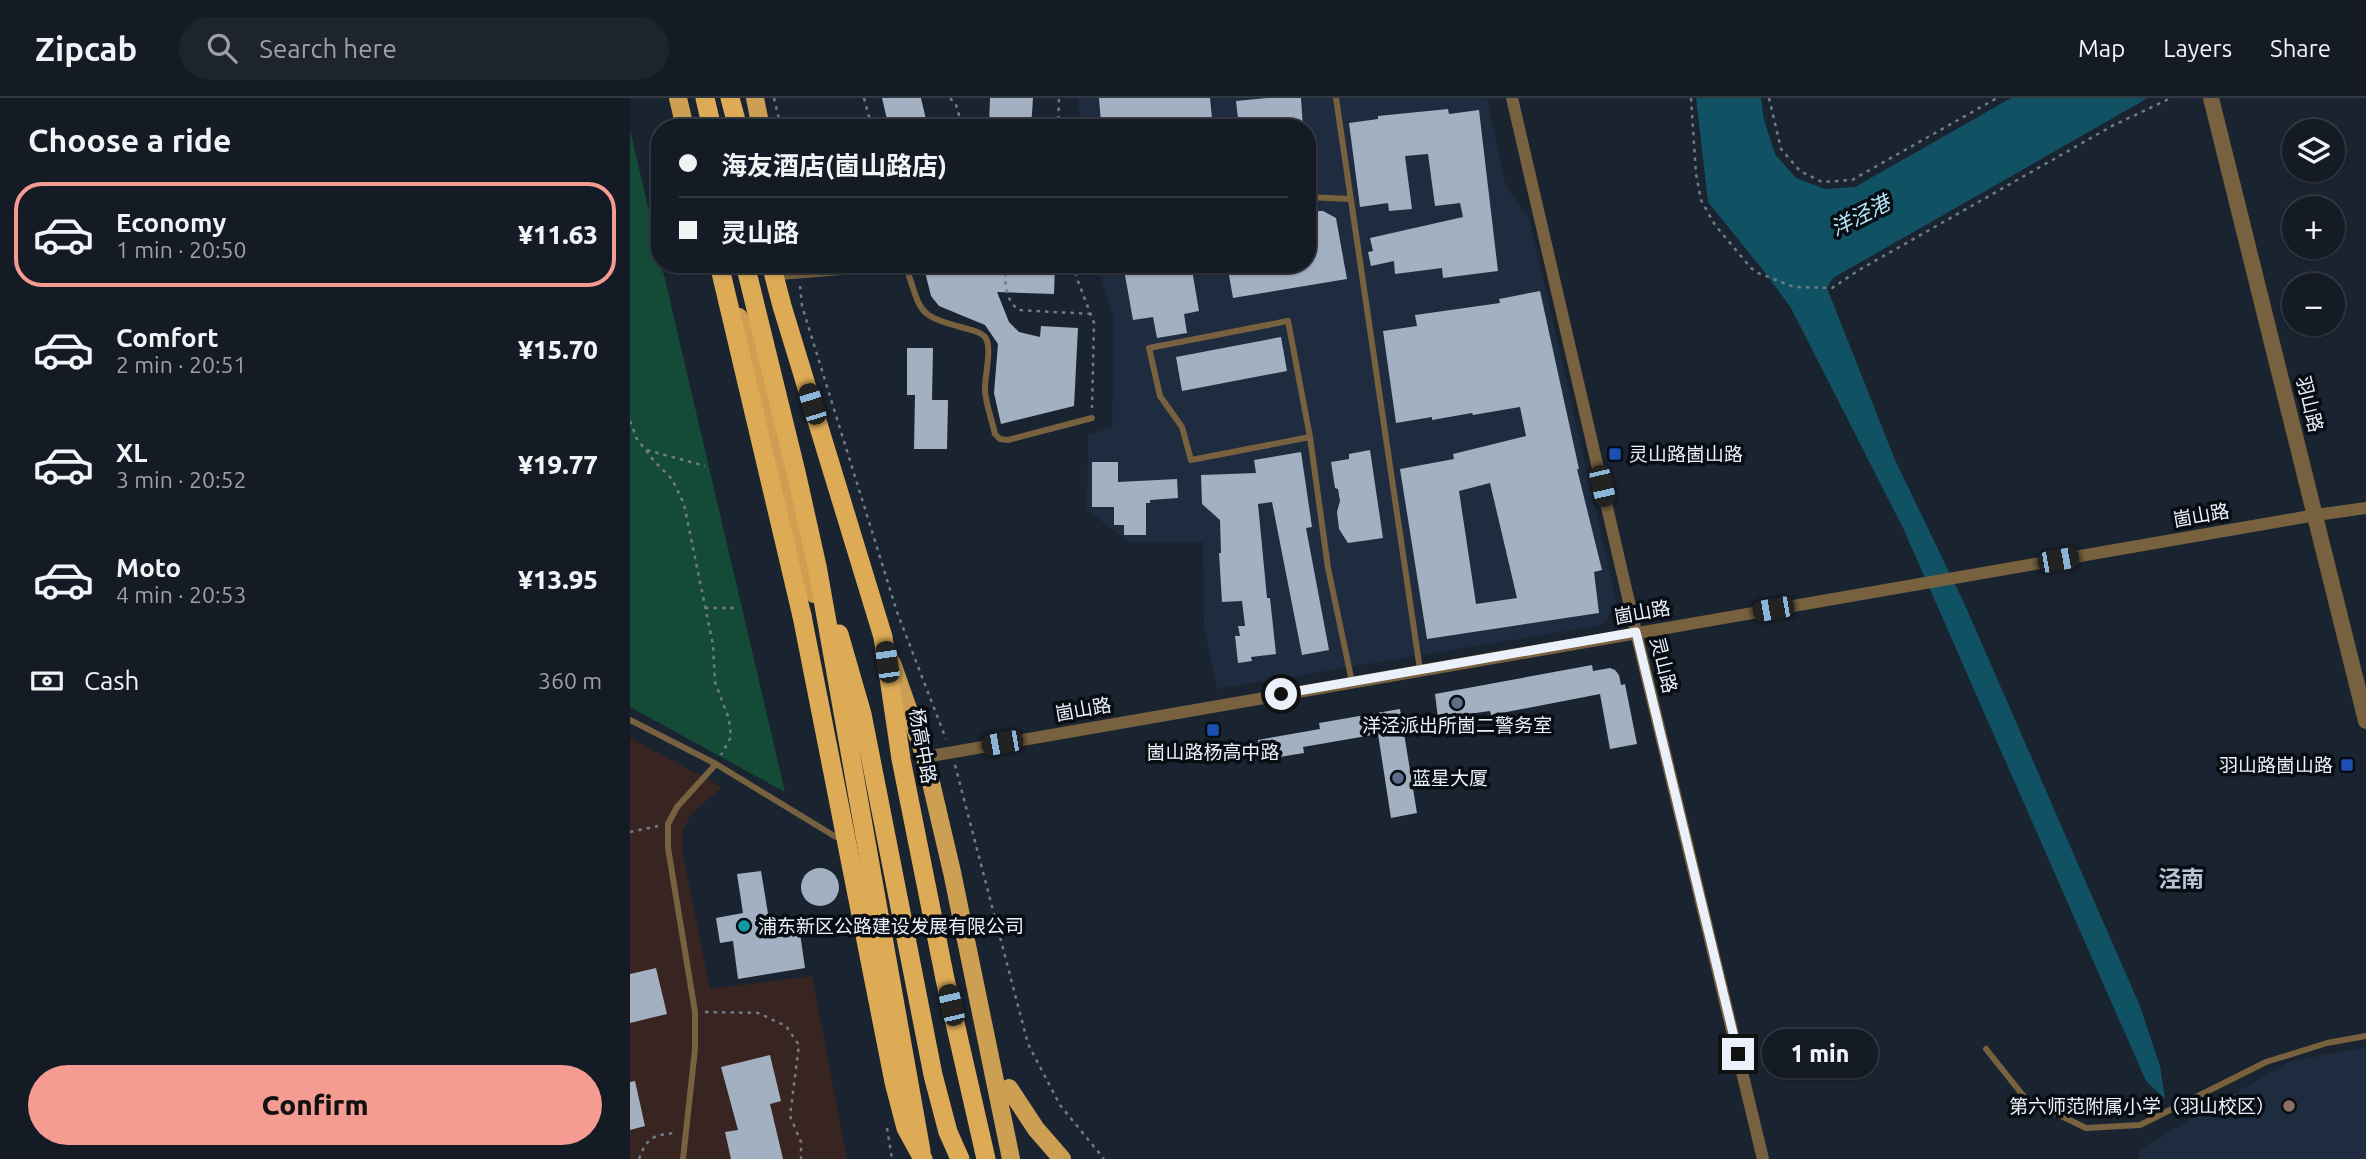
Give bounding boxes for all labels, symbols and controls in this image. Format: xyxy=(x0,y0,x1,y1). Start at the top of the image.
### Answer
search box xyxy=(179,17,669,80)
icon: search xyxy=(203,29,241,67)
text: Zipcab xyxy=(35,30,137,67)
text: Search here xyxy=(259,34,397,63)
text: Map xyxy=(2078,35,2125,62)
text: Layers xyxy=(2163,35,2232,62)
text: Share xyxy=(2270,35,2331,62)
map controls xyxy=(2282,119,2345,336)
button: layers xyxy=(2282,119,2345,182)
text: Choose a ride xyxy=(28,122,231,158)
text: 海友酒店(崮山路店) xyxy=(721,151,947,180)
water label: 洋泾港 xyxy=(1826,189,1896,240)
button: + xyxy=(2282,196,2345,259)
icon: car xyxy=(32,203,95,266)
text: Economy xyxy=(116,208,226,237)
text: 灵山路 xyxy=(721,218,799,247)
text: ¥11.63 xyxy=(518,220,598,249)
text: 1 min · 20:50 xyxy=(116,237,247,262)
button: − xyxy=(2282,273,2345,336)
icon: car xyxy=(32,318,95,381)
text: Comfort xyxy=(116,323,219,352)
text: ¥15.70 xyxy=(518,335,598,364)
text: 2 min · 20:51 xyxy=(116,352,247,377)
street label: 羽山路 xyxy=(2292,374,2328,434)
car xyxy=(796,381,829,427)
icon: car xyxy=(32,433,95,496)
text: XL xyxy=(116,438,147,467)
place label: 灵山路崮山路 xyxy=(1629,443,1743,465)
marker: 灵山路崮山路 xyxy=(1607,446,1623,462)
text: ¥19.77 xyxy=(518,450,598,479)
car xyxy=(1588,463,1617,509)
text: 3 min · 20:52 xyxy=(116,467,247,492)
street label: 崮山路 xyxy=(2171,499,2231,531)
car xyxy=(2036,546,2081,574)
icon: car xyxy=(32,548,95,611)
text: Moto xyxy=(116,553,181,582)
text: ¥13.95 xyxy=(518,565,598,594)
text: 4 min · 20:53 xyxy=(116,582,247,607)
car xyxy=(1751,595,1796,623)
street label: 崮山路 xyxy=(1612,596,1672,628)
street label: 灵山路 xyxy=(1646,635,1682,695)
car xyxy=(874,640,901,684)
icon: cash xyxy=(28,662,66,700)
text: Cash xyxy=(84,666,139,695)
text: 360 m xyxy=(538,668,602,693)
route start xyxy=(1265,678,1297,710)
street label: 崮山路 xyxy=(1053,693,1113,725)
marker: 洋泾派出所崮二警务室 xyxy=(1449,695,1465,711)
street label: 杨高中路 xyxy=(906,707,940,785)
place label: 洋泾派出所崮二警务室 xyxy=(1362,714,1552,736)
marker: 崮山路杨高中路 xyxy=(1205,722,1221,738)
car xyxy=(980,729,1025,757)
place label: 崮山路杨高中路 xyxy=(1146,741,1280,763)
place label: 羽山路崮山路 xyxy=(2219,754,2333,776)
marker: 羽山路崮山路 xyxy=(2339,757,2355,773)
place label: 蓝星大厦 xyxy=(1412,767,1488,789)
marker: 蓝星大厦 xyxy=(1390,770,1406,786)
district label: 泾南 xyxy=(2158,866,2204,891)
place label: 浦东新区公路建设发展有限公司 xyxy=(758,915,1024,937)
marker: 浦东新区公路建设发展有限公司 xyxy=(736,918,752,934)
car xyxy=(937,982,966,1028)
callout: 1 min xyxy=(1762,1030,1878,1079)
route end xyxy=(1722,1038,1754,1070)
text: 1 min xyxy=(1791,1041,1849,1066)
button: Confirm xyxy=(28,1065,602,1145)
place label: 第六师范附属小学（羽山校区） xyxy=(2009,1095,2275,1117)
marker: 第六师范附属小学（羽山校区） xyxy=(2281,1098,2297,1114)

